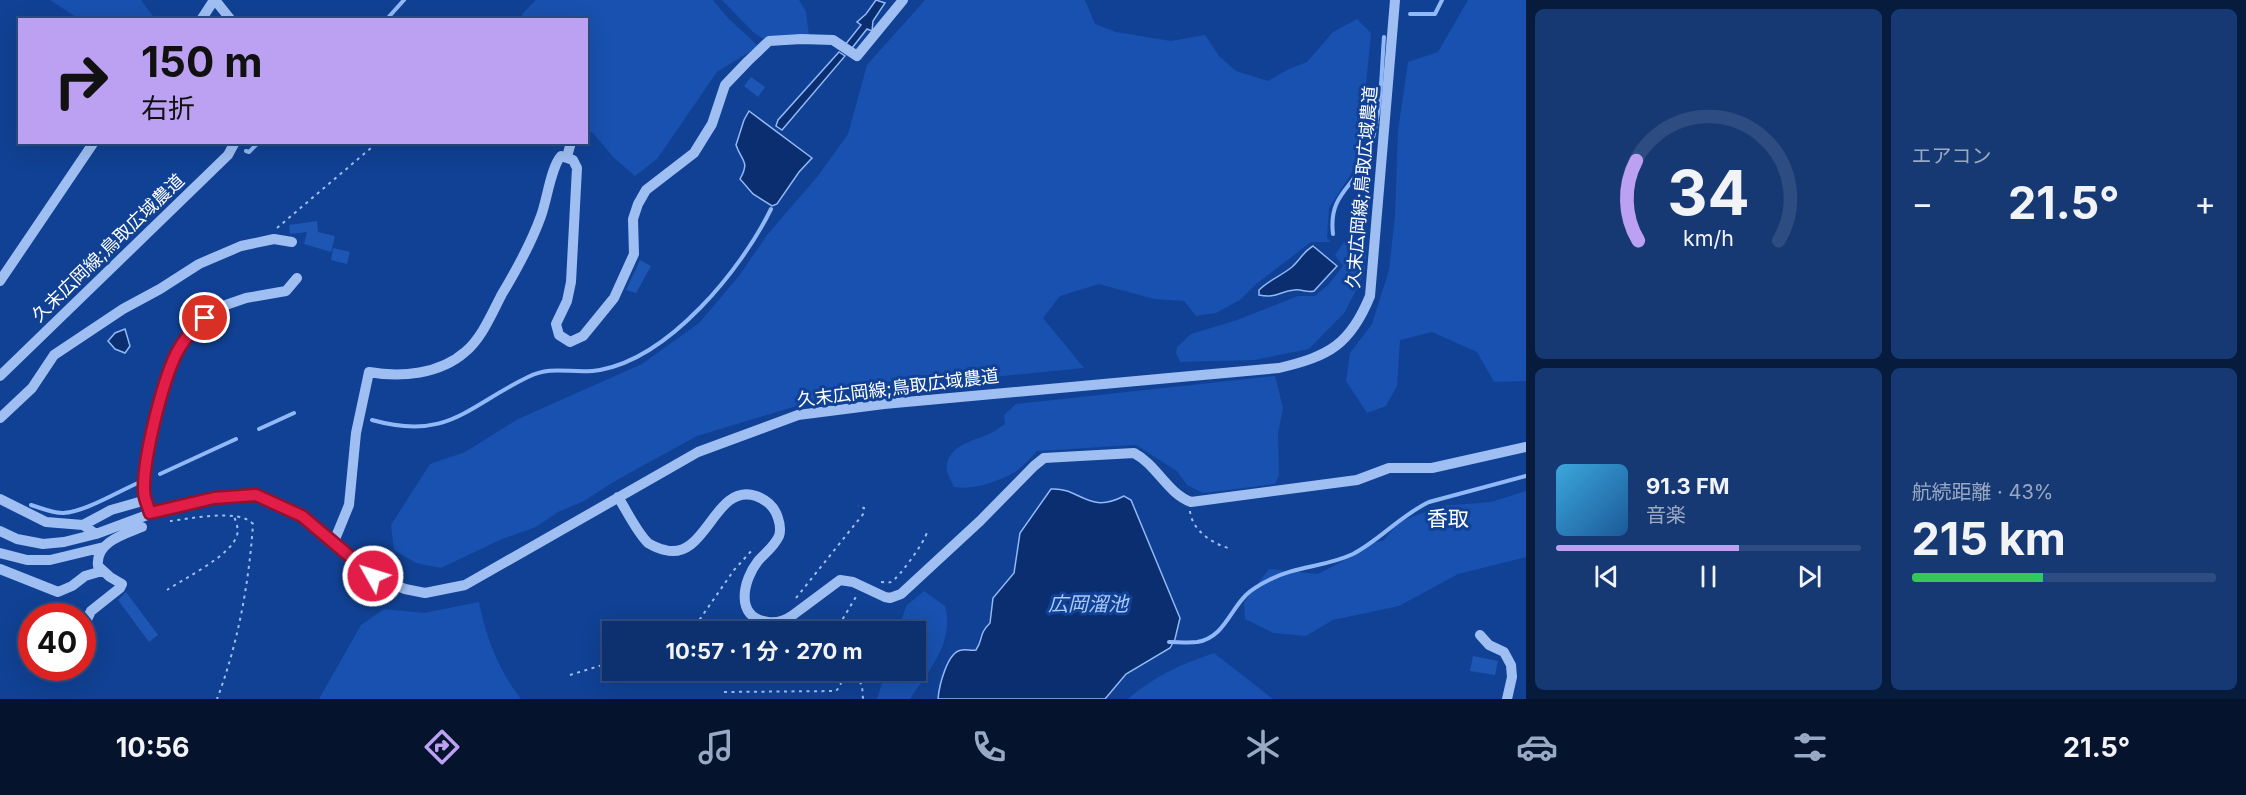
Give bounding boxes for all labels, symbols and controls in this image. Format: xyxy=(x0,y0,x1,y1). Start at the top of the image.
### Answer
text: 150 m xyxy=(141,36,263,87)
icon: right xyxy=(42,42,120,120)
street label: 久末広岡線;鳥取広域農道 xyxy=(1342,85,1381,289)
text: 右折 xyxy=(141,92,195,125)
text: エアコン xyxy=(1912,144,1992,168)
text: 34 xyxy=(1667,155,1749,230)
street label: 久末広岡線;鳥取広域農道 xyxy=(27,169,188,326)
text: 21.5° xyxy=(2008,175,2120,230)
text: − xyxy=(1912,183,1933,223)
text: + xyxy=(2194,183,2216,223)
text: km/h xyxy=(1683,225,1734,251)
pin xyxy=(179,292,230,343)
icon: arrive xyxy=(188,301,221,334)
street label: 久末広岡線;鳥取広域農道 xyxy=(796,365,1000,410)
text: 91.3 FM xyxy=(1646,473,1729,499)
text: 航続距離 · 43% xyxy=(1912,480,2053,504)
text: 音楽 xyxy=(1646,503,1686,527)
district label: 香取 xyxy=(1427,506,1469,531)
text: 215 km xyxy=(1912,511,2066,566)
position arrow xyxy=(341,544,405,608)
icon: previous xyxy=(1590,560,1623,593)
icon: pause xyxy=(1692,560,1725,593)
icon: next xyxy=(1793,560,1826,593)
water label: 広岡溜池 xyxy=(1048,592,1130,616)
speed limit sign: 40 xyxy=(18,603,96,681)
text: 10:57 · 1 分 · 270 m xyxy=(665,638,863,664)
icon: directions xyxy=(421,726,463,768)
icon: music xyxy=(695,726,737,768)
icon: phone xyxy=(968,726,1010,768)
icon: climate xyxy=(1242,726,1284,768)
icon: car xyxy=(1516,726,1558,768)
icon: filters xyxy=(1789,726,1831,768)
text: 10:56 xyxy=(116,731,190,764)
text: 21.5° xyxy=(2063,731,2130,764)

